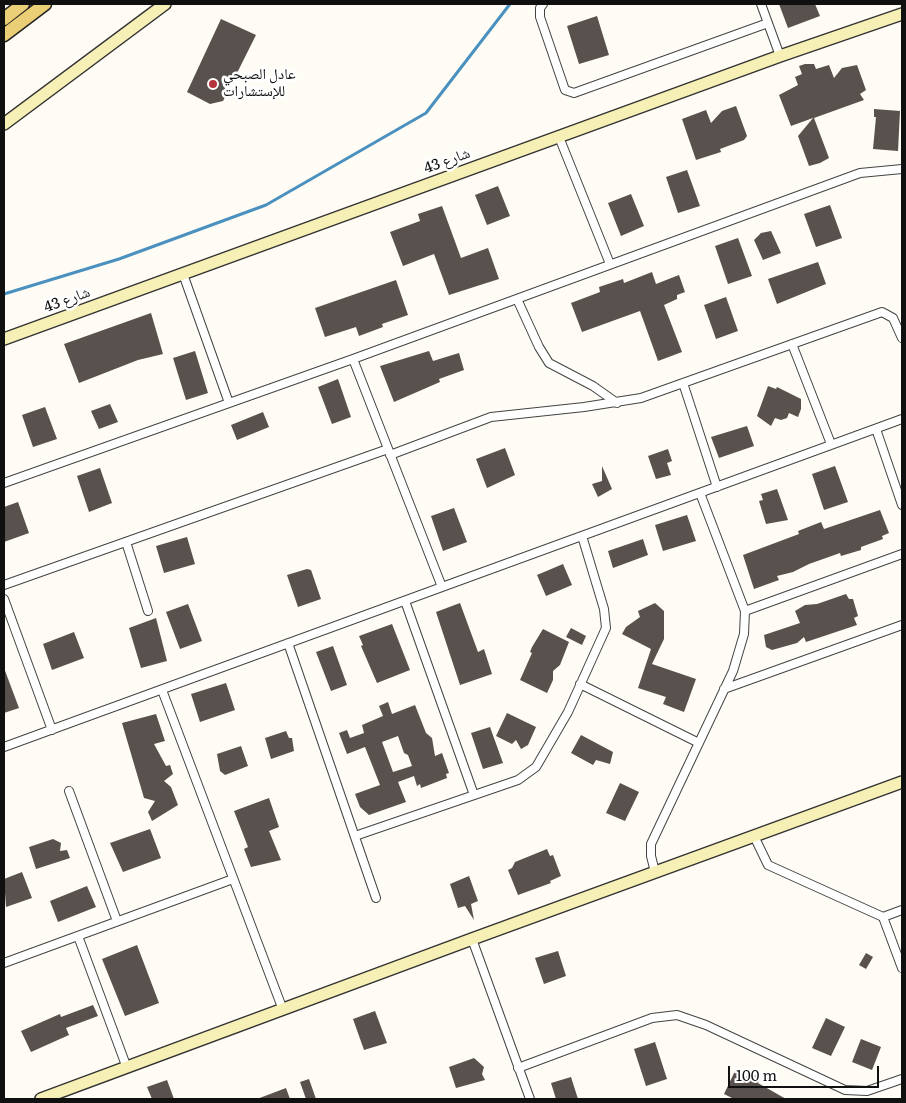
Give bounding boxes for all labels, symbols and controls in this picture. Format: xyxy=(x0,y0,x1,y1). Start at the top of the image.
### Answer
place label: عادل الصبحي للإستشارات xyxy=(223,66,296,101)
marker: عادل الصبحي للإستشارات xyxy=(207,78,219,90)
street label: شارع 43 xyxy=(421,144,473,178)
street label: شارع 43 xyxy=(41,283,93,317)
scale bar xyxy=(731,1056,882,1088)
text: 100 m xyxy=(736,1063,777,1086)

